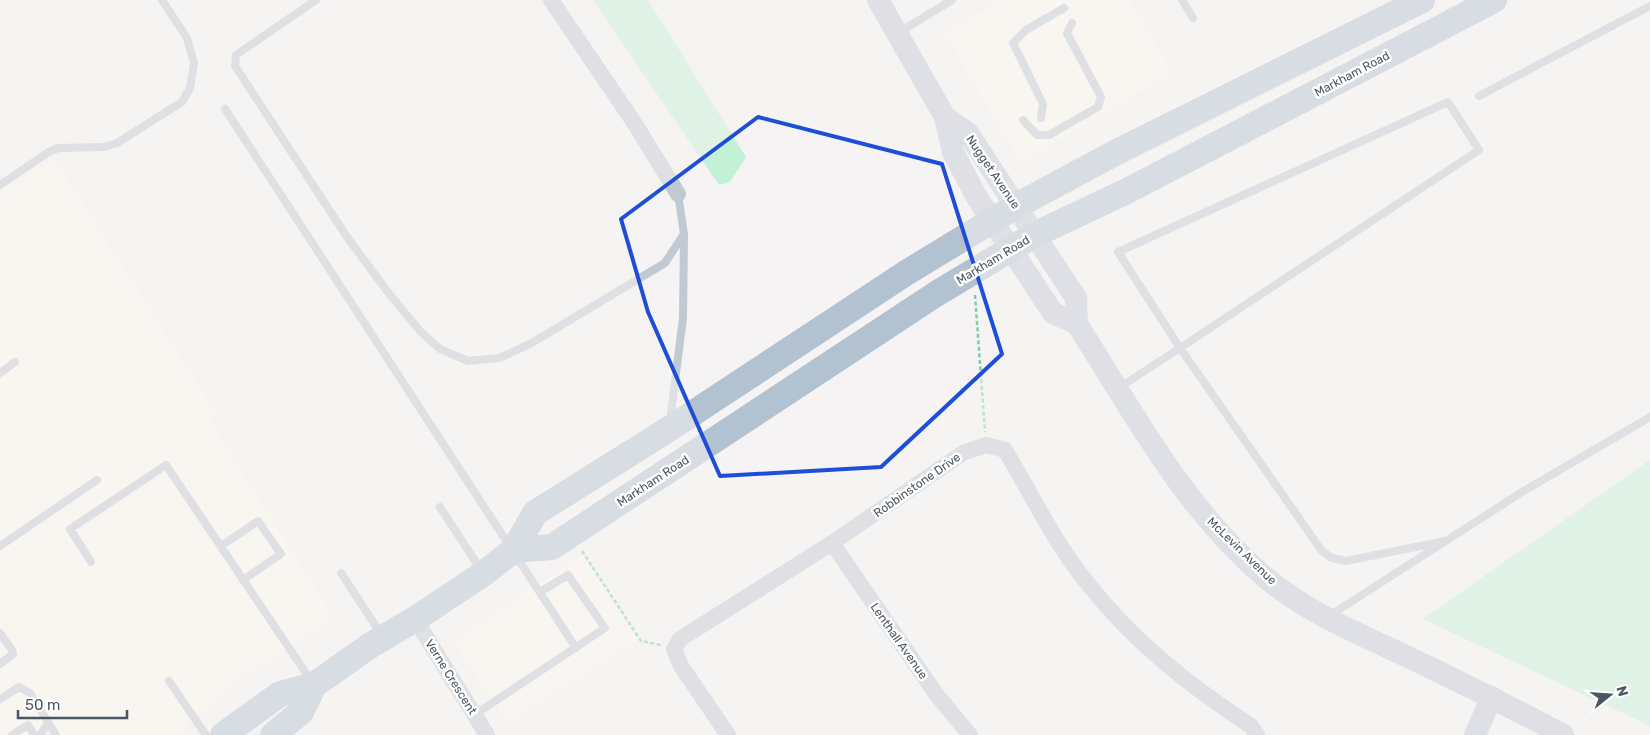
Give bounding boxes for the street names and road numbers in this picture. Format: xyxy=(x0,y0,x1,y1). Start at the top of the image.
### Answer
street label: Markham Road xyxy=(1312,48,1392,100)
street label: Nugget Avenue xyxy=(963,132,1023,212)
street label: Markham Road xyxy=(954,233,1032,287)
street label: Robbinstone Drive xyxy=(871,450,963,520)
street label: Markham Road xyxy=(614,453,692,509)
street label: McLevin Avenue xyxy=(1204,514,1280,588)
street label: Lenthall Avenue xyxy=(868,600,931,682)
street label: Verne Crescent xyxy=(422,637,480,717)

